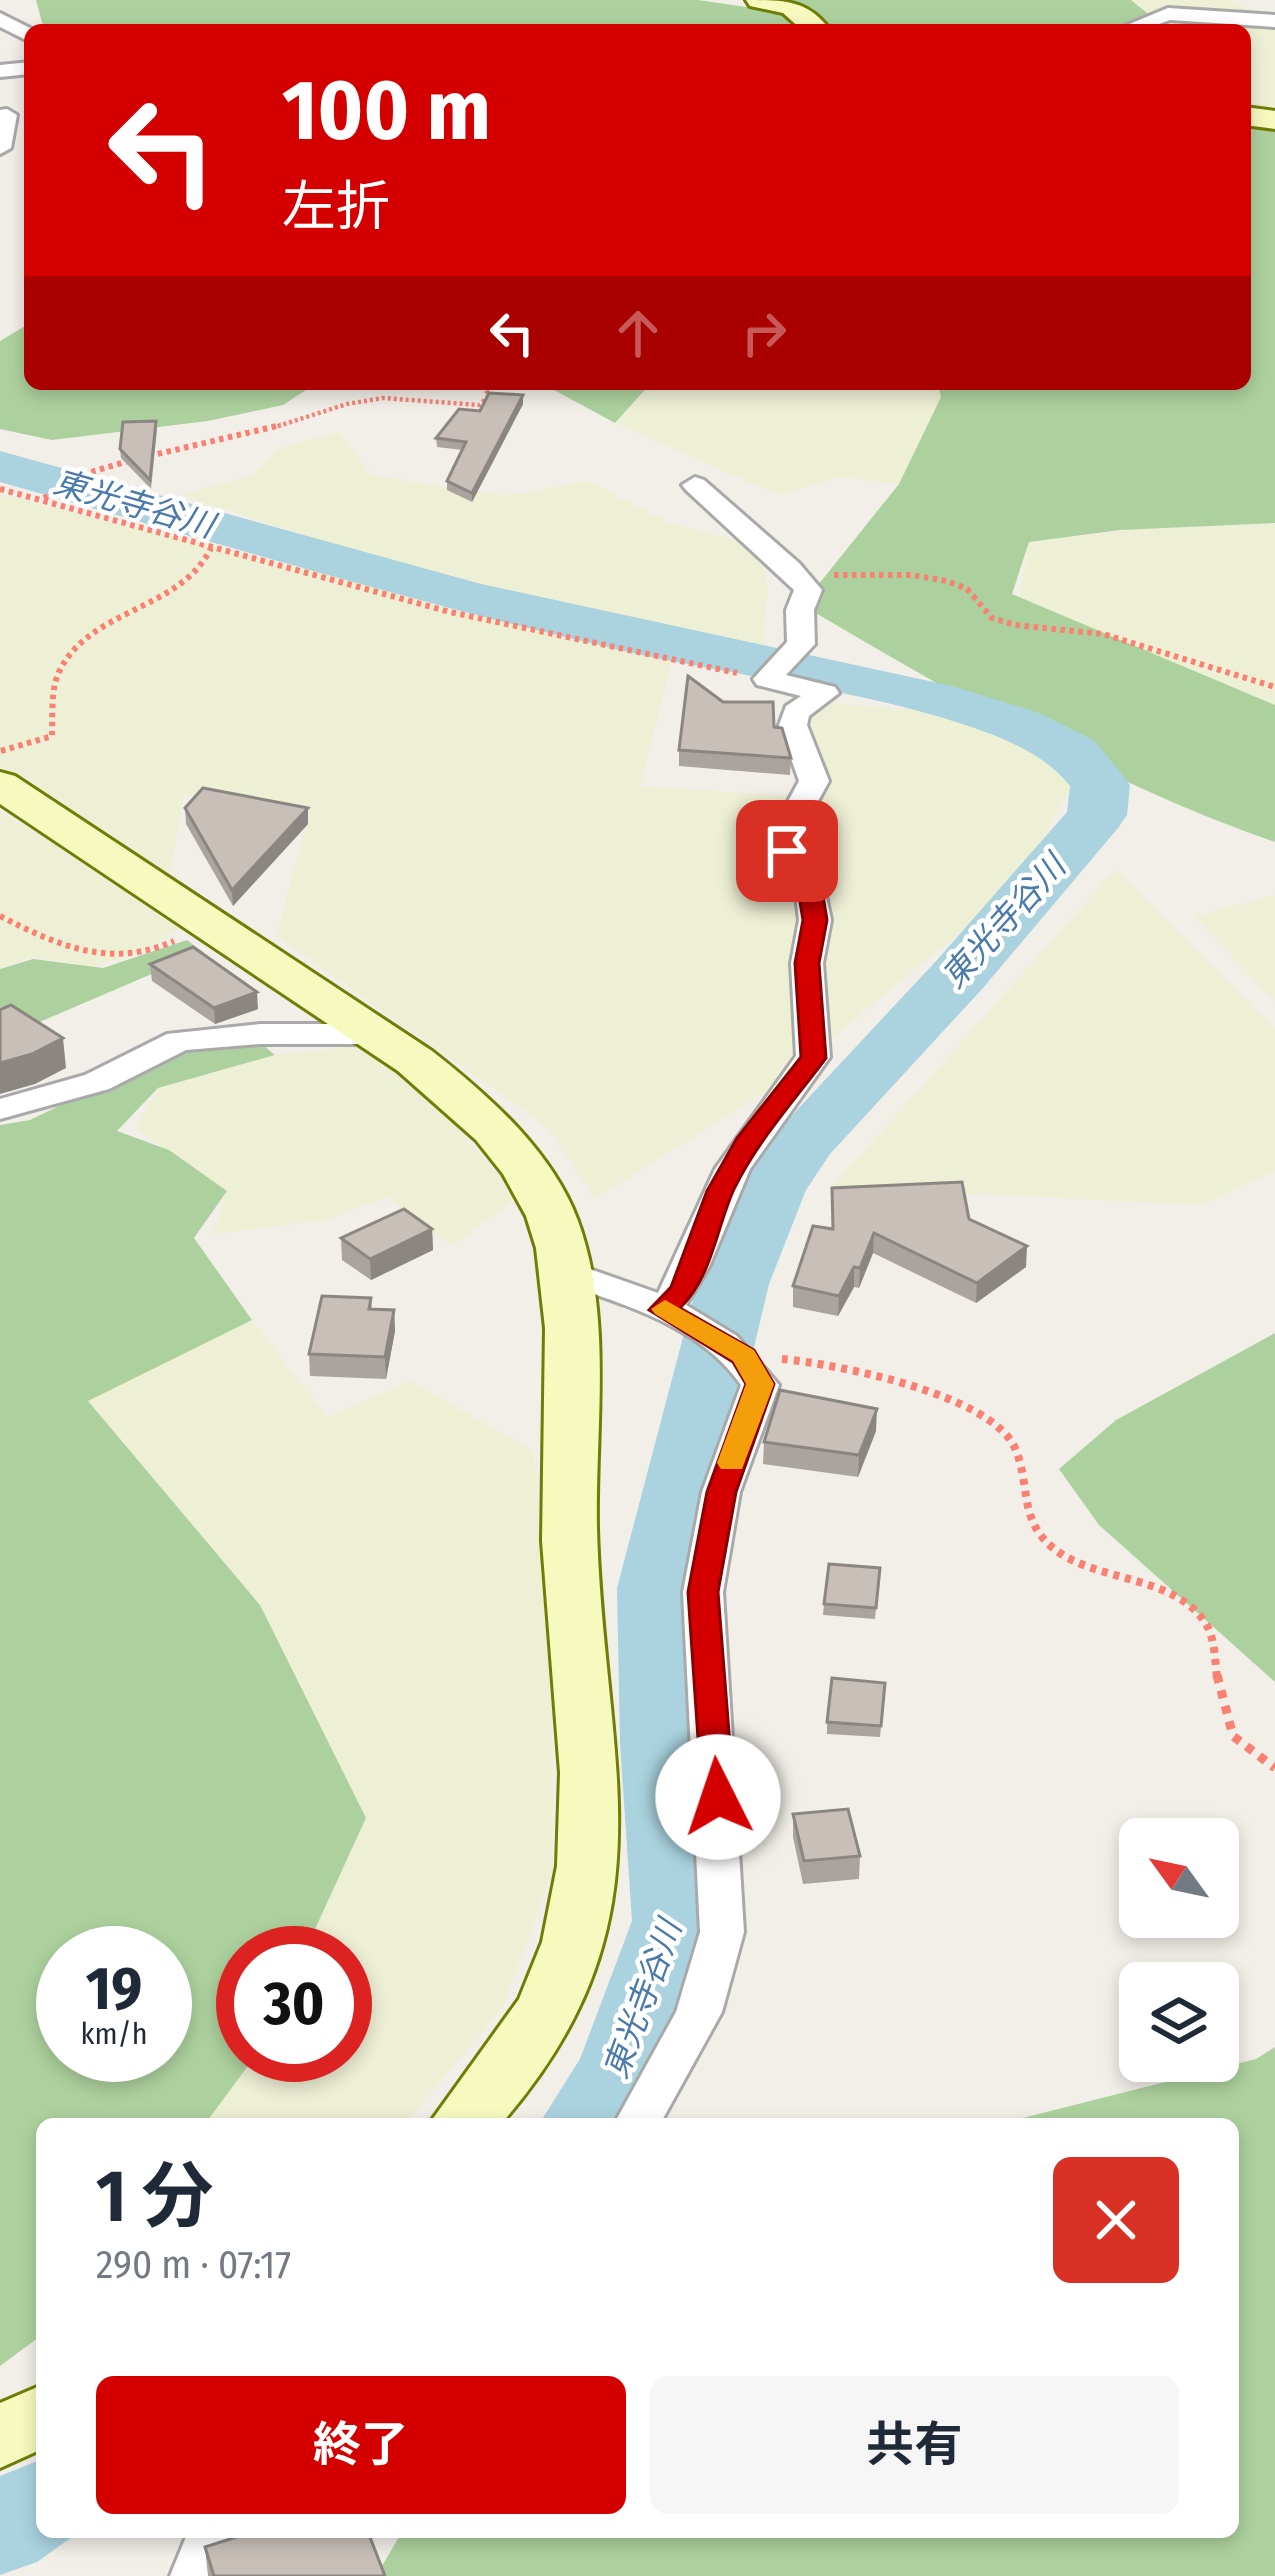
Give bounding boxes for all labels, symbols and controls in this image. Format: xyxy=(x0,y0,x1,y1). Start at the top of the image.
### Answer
text: 100 m xyxy=(282,60,491,161)
icon: left xyxy=(84,72,240,228)
text: 左折 xyxy=(282,175,390,239)
icon: left xyxy=(479,300,545,366)
icon: ahead xyxy=(605,300,671,366)
icon: right xyxy=(731,300,797,366)
water label: 東光寺谷川 xyxy=(49,462,221,547)
pin xyxy=(736,800,838,902)
icon: arrive xyxy=(754,818,820,884)
water label: 東光寺谷川 xyxy=(934,845,1076,996)
position arrow xyxy=(655,1734,781,1860)
north arrow xyxy=(1119,1818,1239,1938)
map controls xyxy=(1119,1818,1239,2082)
water label: 東光寺谷川 xyxy=(596,1912,691,2084)
speed limit sign: 30 xyxy=(216,1926,372,2082)
text: 19 xyxy=(86,1953,142,2025)
button: layers xyxy=(1119,1962,1239,2082)
text: km/h xyxy=(81,2016,147,2052)
text: 1 分 xyxy=(96,2154,213,2240)
button: close xyxy=(1053,2157,1179,2283)
text: 290 m · 07:17 xyxy=(96,2242,291,2288)
button: 終了 xyxy=(96,2376,626,2514)
button: 共有 xyxy=(650,2376,1179,2514)

